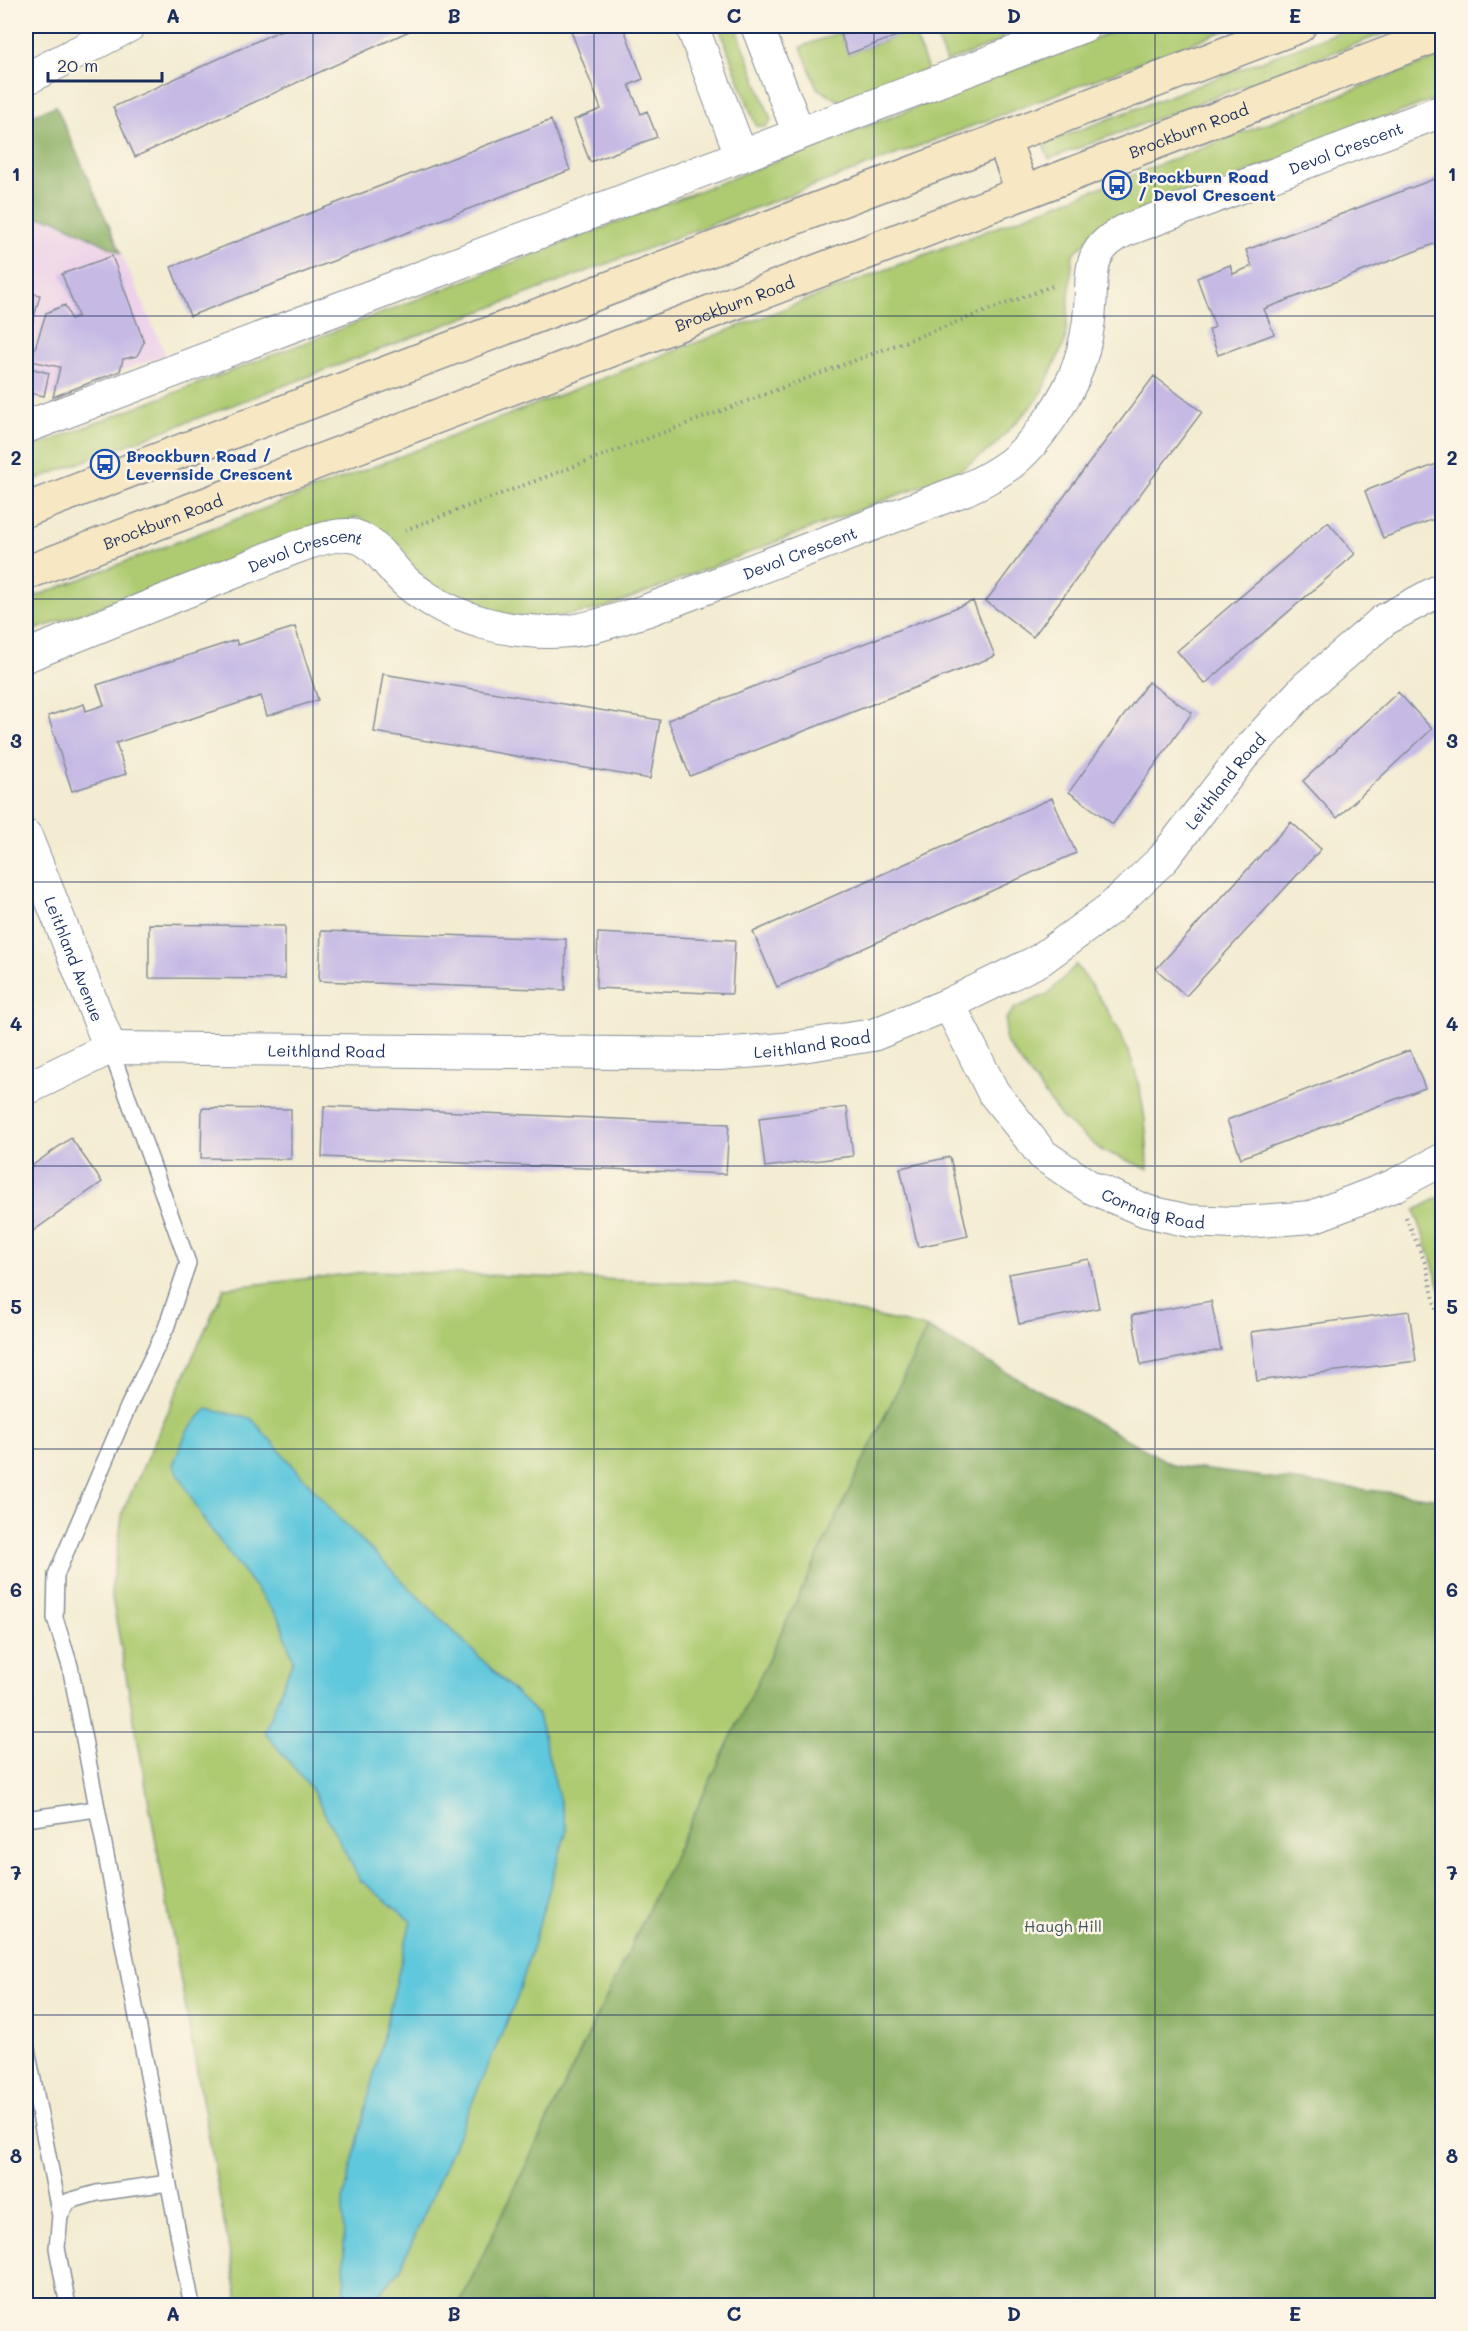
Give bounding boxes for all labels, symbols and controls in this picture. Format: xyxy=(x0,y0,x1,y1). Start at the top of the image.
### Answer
text: A xyxy=(166,2,180,28)
text: B xyxy=(447,2,461,28)
text: C xyxy=(727,2,742,28)
text: D xyxy=(1007,2,1021,28)
text: E xyxy=(1289,2,1301,28)
scale bar xyxy=(48,45,162,83)
text: 20 m xyxy=(57,53,98,77)
street label: Brockburn Road xyxy=(1126,97,1251,162)
street label: Devol Crescent xyxy=(1285,116,1406,179)
text: 1 xyxy=(12,160,20,186)
text: 1 xyxy=(1448,160,1456,186)
place label: Brockburn Road / Devol Crescent xyxy=(1138,166,1276,205)
bus stop icon: Brockburn Road / Devol Crescent xyxy=(1101,169,1133,201)
street label: Brockburn Road xyxy=(671,271,797,335)
text: 2 xyxy=(10,444,22,470)
text: 2 xyxy=(1446,444,1458,470)
place label: Brockburn Road / Levernside Crescent xyxy=(126,445,293,484)
bus stop icon: Brockburn Road / Levernside Crescent xyxy=(89,448,121,480)
street label: Brockburn Road xyxy=(100,489,225,553)
street label: Devol Crescent xyxy=(740,521,860,584)
street label: Devol Crescent xyxy=(244,524,367,576)
text: 3 xyxy=(10,727,22,753)
text: 3 xyxy=(1446,727,1458,753)
street label: Leithland Road xyxy=(1180,728,1269,833)
street label: Leithland Avenue xyxy=(40,893,109,1024)
text: 4 xyxy=(10,1010,23,1036)
text: 4 xyxy=(1446,1010,1459,1036)
street label: Leithland Road xyxy=(753,1025,872,1062)
street label: Leithland Road xyxy=(268,1039,385,1061)
street label: Cornaig Road xyxy=(1099,1183,1205,1232)
text: 5 xyxy=(10,1293,22,1319)
text: 5 xyxy=(1446,1293,1458,1319)
text: 6 xyxy=(10,1576,22,1602)
text: 6 xyxy=(1446,1576,1458,1602)
text: 7 xyxy=(10,1859,22,1885)
text: 7 xyxy=(1446,1859,1458,1885)
park label: Haugh Hill xyxy=(1024,1915,1102,1936)
text: 8 xyxy=(10,2142,22,2168)
text: 8 xyxy=(1446,2142,1458,2168)
text: A xyxy=(166,2300,180,2326)
text: B xyxy=(447,2300,461,2326)
text: C xyxy=(727,2300,742,2326)
text: D xyxy=(1007,2300,1021,2326)
text: E xyxy=(1289,2300,1301,2326)

